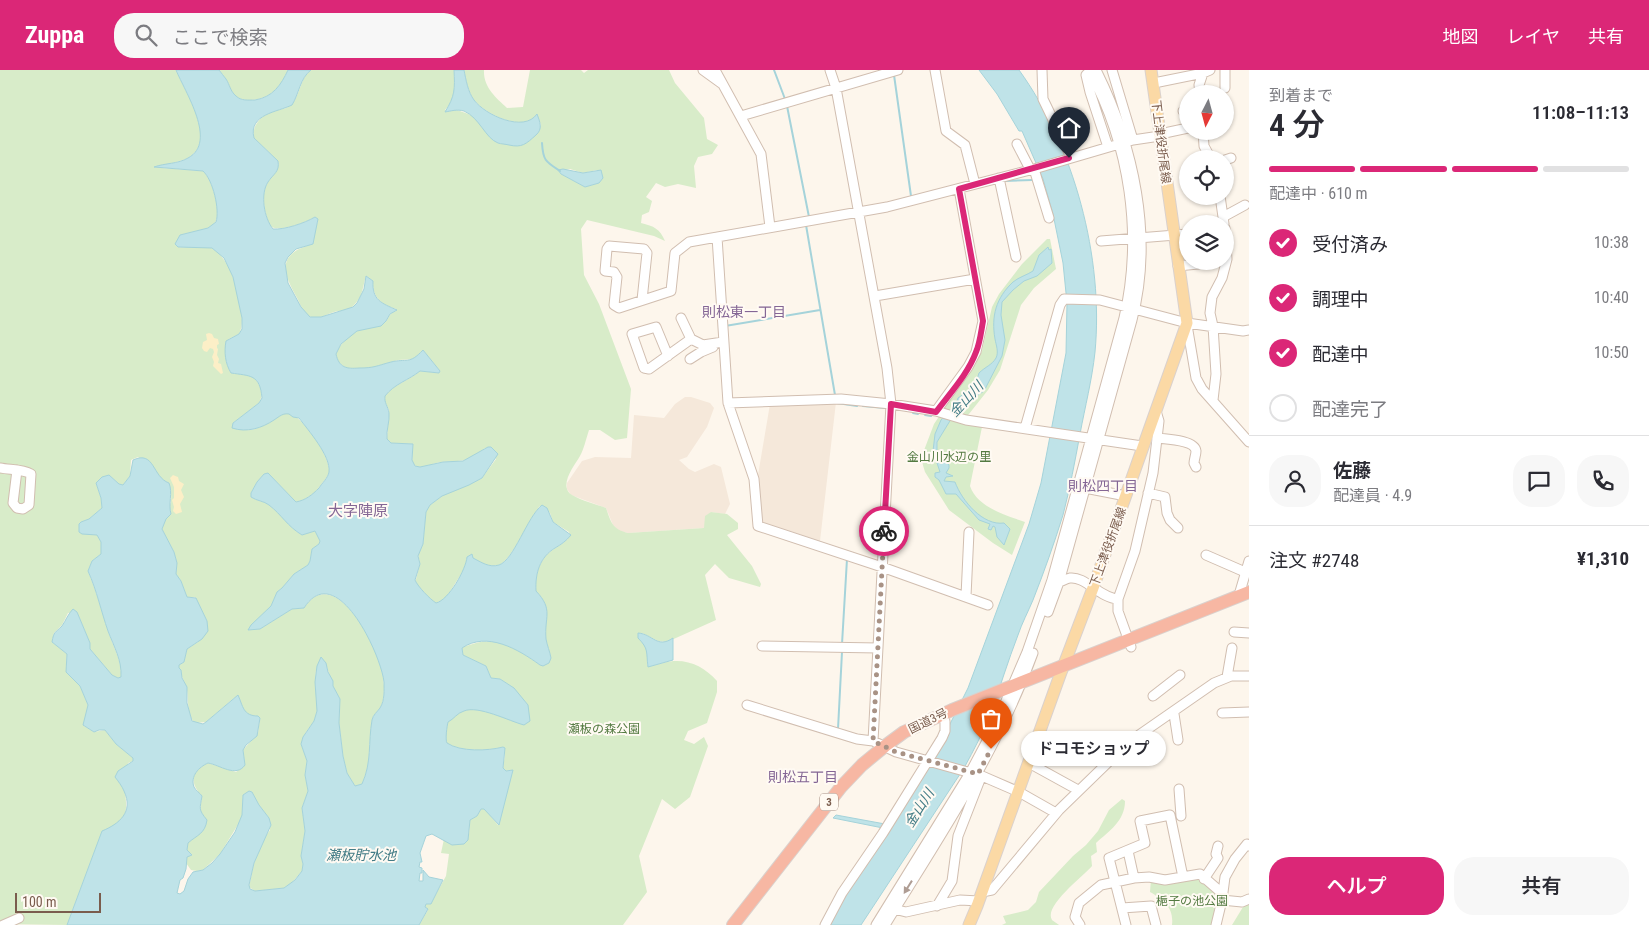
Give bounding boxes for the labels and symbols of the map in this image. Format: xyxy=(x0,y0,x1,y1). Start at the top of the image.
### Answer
north arrow xyxy=(1179,85,1234,140)
street label: 下上津役折尾線 xyxy=(1149,99,1173,185)
pin xyxy=(1048,107,1090,158)
district label: 則松東一丁目 xyxy=(702,304,786,320)
water label: 金山川 xyxy=(946,377,988,420)
park label: 金山川水辺の里 xyxy=(907,450,991,464)
district label: 則松四丁目 xyxy=(1068,478,1138,494)
district label: 大字陣原 xyxy=(328,502,388,520)
street label: 下上津役折尾線 xyxy=(1087,505,1129,589)
courier xyxy=(859,506,909,556)
pin xyxy=(970,698,1012,749)
street label: 国道3号 xyxy=(906,706,950,736)
park label: 瀬板の森公園 xyxy=(568,722,640,736)
callout: ドコモショップ xyxy=(1021,732,1166,766)
district label: 則松五丁目 xyxy=(768,769,838,785)
water label: 金山川 xyxy=(901,784,938,830)
road number: 3 xyxy=(820,794,838,810)
water label: 瀬板貯水池 xyxy=(326,847,398,863)
one-way arrow xyxy=(904,880,913,893)
scale bar xyxy=(15,890,101,913)
park label: 梔子の池公園 xyxy=(1156,894,1228,908)

